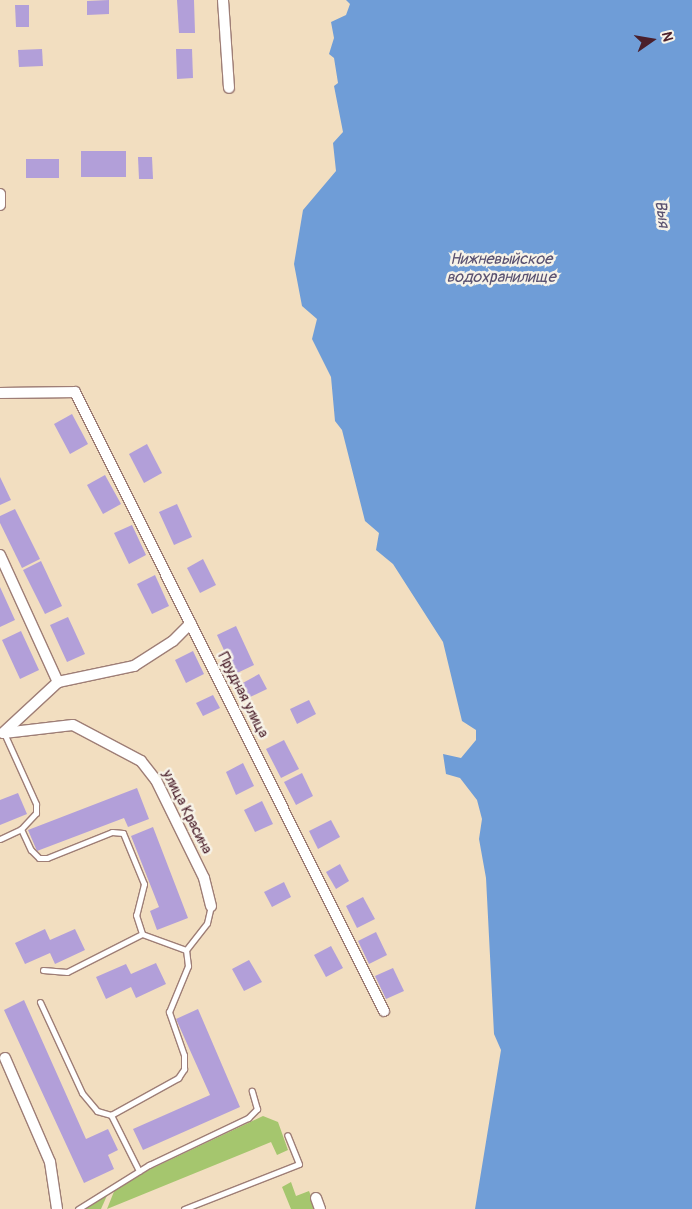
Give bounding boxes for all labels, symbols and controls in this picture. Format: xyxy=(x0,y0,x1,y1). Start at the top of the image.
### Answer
north arrow xyxy=(627,15,677,65)
text: N xyxy=(658,30,676,43)
water label: Выя xyxy=(651,199,673,229)
water label: Нижневыйское водохранилище xyxy=(446,249,556,287)
street label: Прудная улица xyxy=(214,649,272,741)
street label: улица Красина xyxy=(158,767,216,857)

